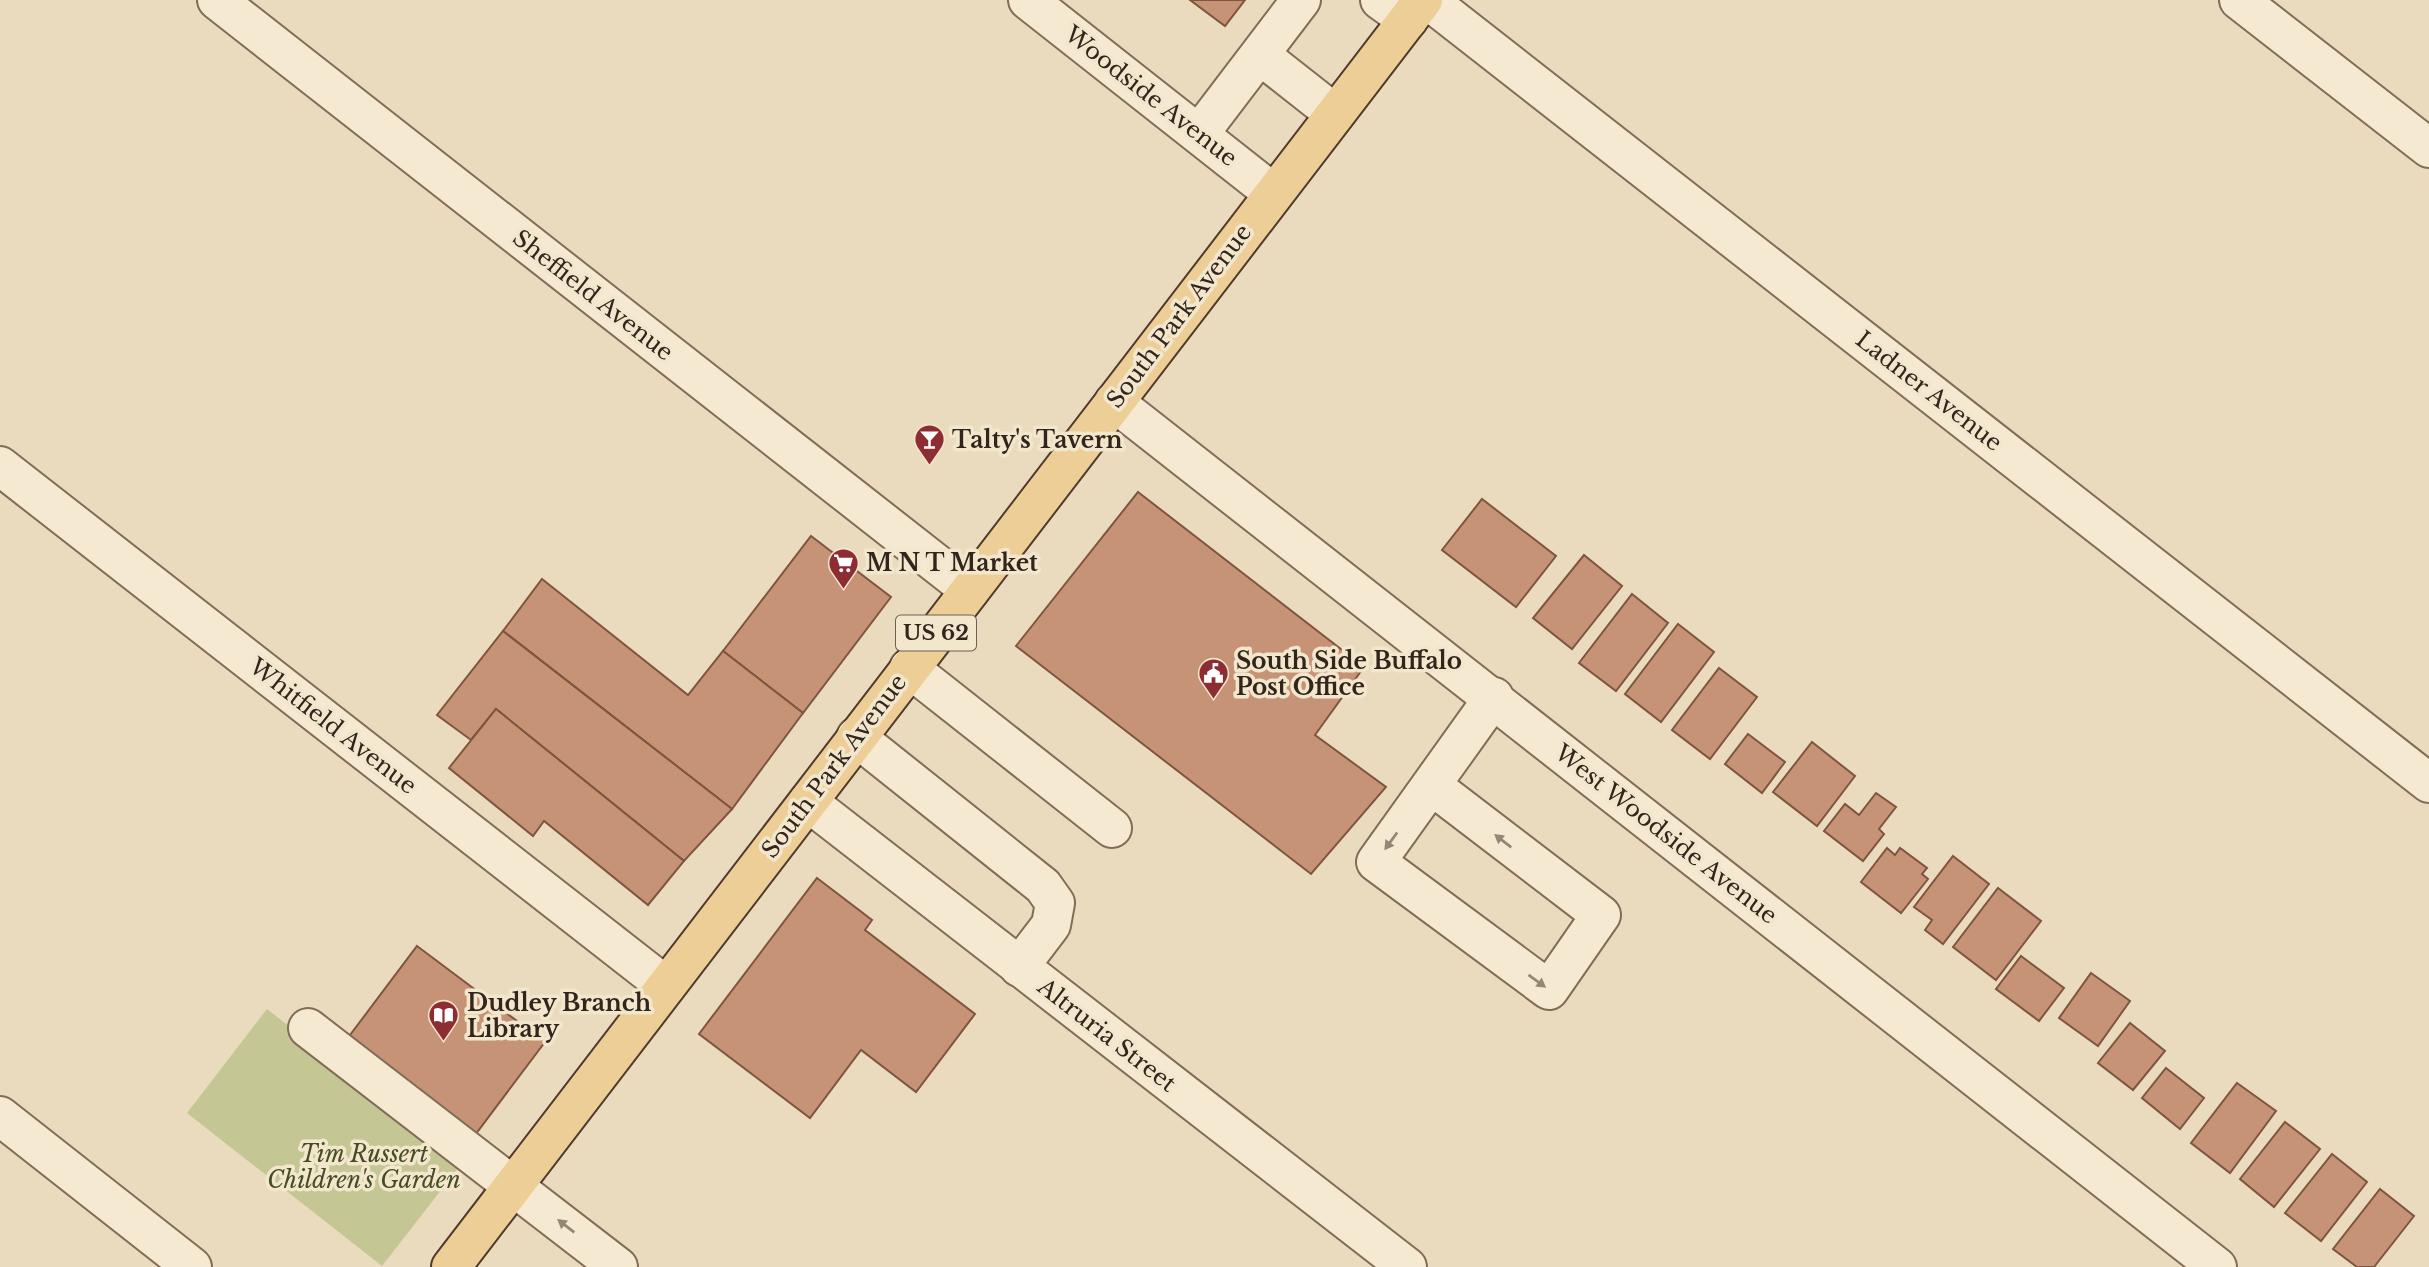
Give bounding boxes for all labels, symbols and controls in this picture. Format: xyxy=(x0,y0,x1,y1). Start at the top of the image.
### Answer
street label: Woodside Avenue xyxy=(1058,19,1243,172)
street label: South Park Avenue xyxy=(1101,219,1257,413)
street label: Sheffield Avenue xyxy=(507,224,679,366)
street label: Ladner Avenue xyxy=(1850,325,2008,457)
bar icon: Talty's Tavern xyxy=(912,423,946,467)
place label: Talty's Tavern xyxy=(952,426,1123,454)
supermarket icon: M N T Market xyxy=(826,546,860,590)
place label: M N T Market xyxy=(866,549,1038,577)
road number: US 62 xyxy=(896,616,976,650)
place label: South Side Buffalo Post Office xyxy=(1236,647,1462,701)
street label: Whitfield Avenue xyxy=(243,651,422,800)
public building icon: South Side Buffalo Post Office xyxy=(1196,657,1230,701)
street label: South Park Avenue xyxy=(756,669,912,863)
street label: West Woodside Avenue xyxy=(1548,738,1783,929)
one-way arrow xyxy=(1384,832,1398,850)
one-way arrow xyxy=(1495,833,1513,848)
street label: Altruria Street xyxy=(1032,972,1182,1098)
one-way arrow xyxy=(1528,974,1546,988)
place label: Dudley Branch Library xyxy=(467,989,652,1043)
library icon: Dudley Branch Library xyxy=(427,999,461,1043)
park label: Tim Russert Children's Garden xyxy=(267,1140,461,1194)
one-way arrow xyxy=(557,1219,575,1234)

